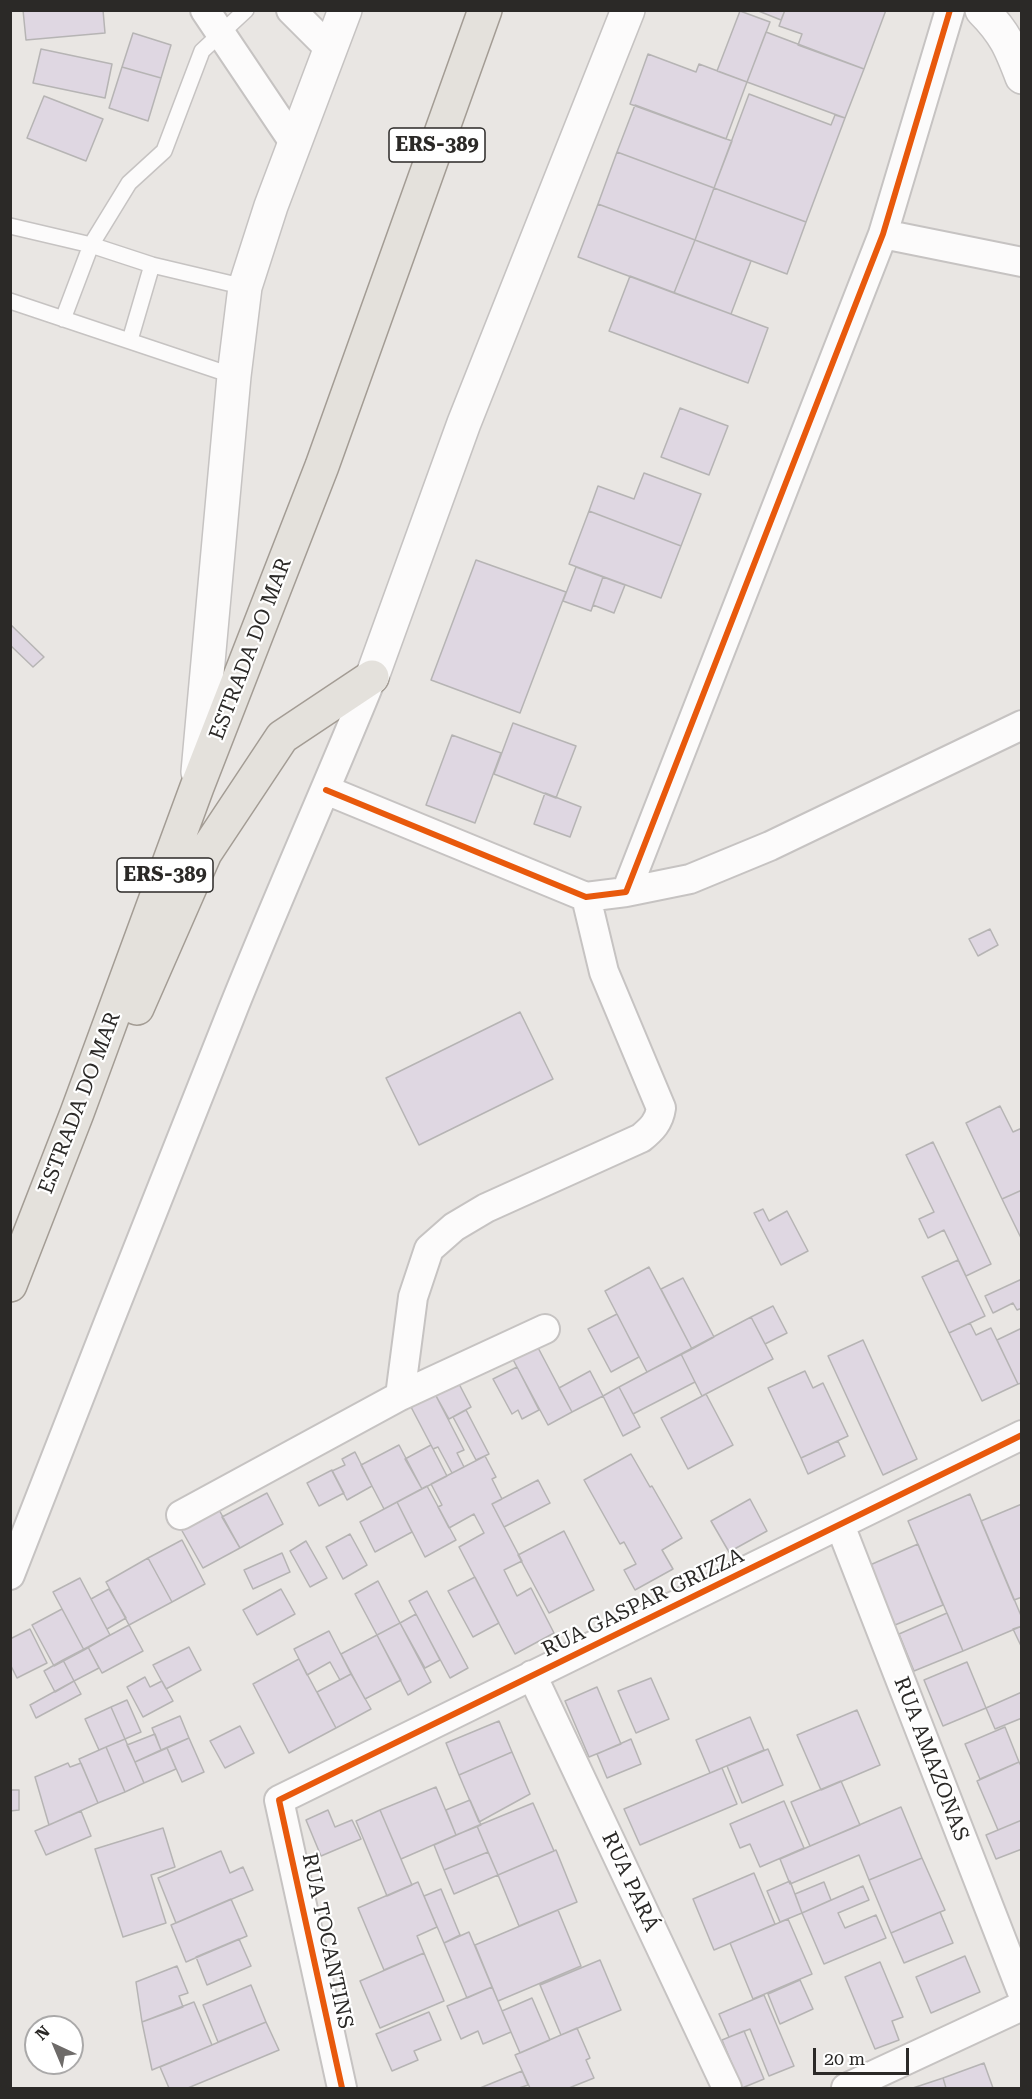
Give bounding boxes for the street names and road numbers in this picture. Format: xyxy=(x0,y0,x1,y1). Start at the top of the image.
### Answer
road number: ERS-389 xyxy=(389,128,485,162)
street label: ESTRADA DO MAR xyxy=(205,554,297,744)
road number: ERS-389 xyxy=(117,858,213,892)
street label: ESTRADA DO MAR xyxy=(34,1008,126,1198)
street label: RUA GASPAR GRIZZA xyxy=(538,1543,748,1663)
street label: RUA AMAZONAS xyxy=(888,1673,974,1845)
street label: RUA PARÁ xyxy=(596,1828,664,1936)
street label: RUA TOCANTINS xyxy=(296,1851,358,2031)

